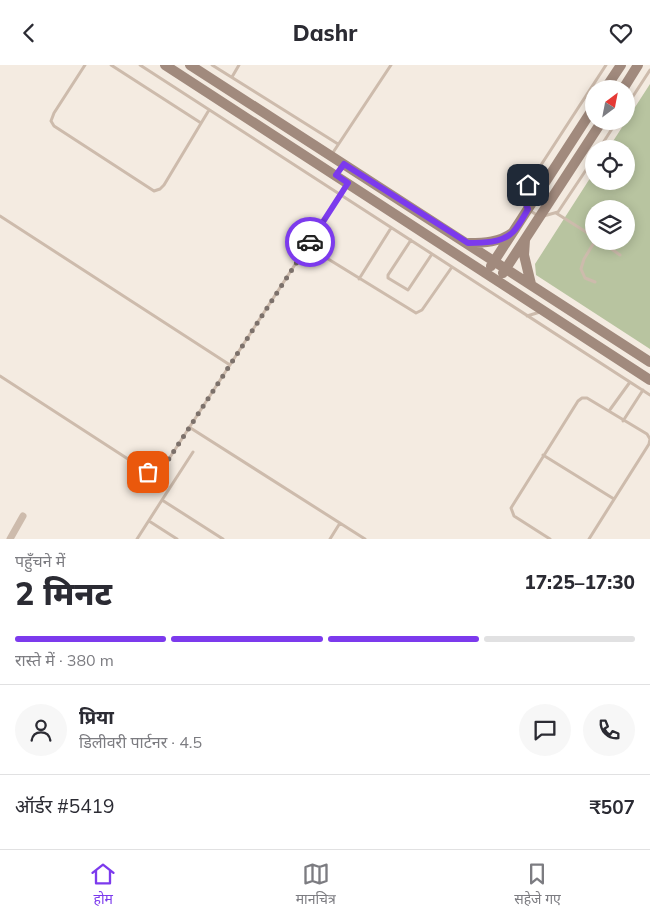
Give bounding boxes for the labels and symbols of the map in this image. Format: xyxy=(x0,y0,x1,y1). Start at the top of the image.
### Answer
north arrow xyxy=(585,80,635,130)
pin xyxy=(507,164,549,206)
courier xyxy=(285,217,335,267)
pin xyxy=(127,451,169,493)

